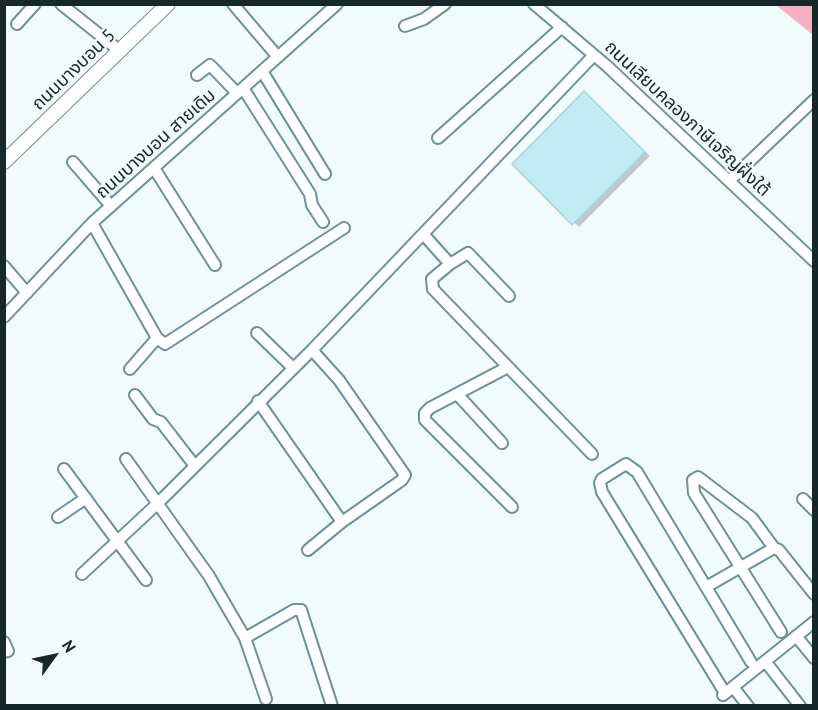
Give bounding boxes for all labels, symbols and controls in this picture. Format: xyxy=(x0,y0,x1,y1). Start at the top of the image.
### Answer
street label: ถนนบางบอน 5 xyxy=(28,25,120,115)
street label: ถนนเลียบคลองภาษีเจริญฝั่งใต้ xyxy=(600,37,774,201)
street label: ถนนบางบอน สายเดิม xyxy=(92,85,220,203)
north arrow xyxy=(24,626,84,686)
text: N xyxy=(58,636,80,656)

